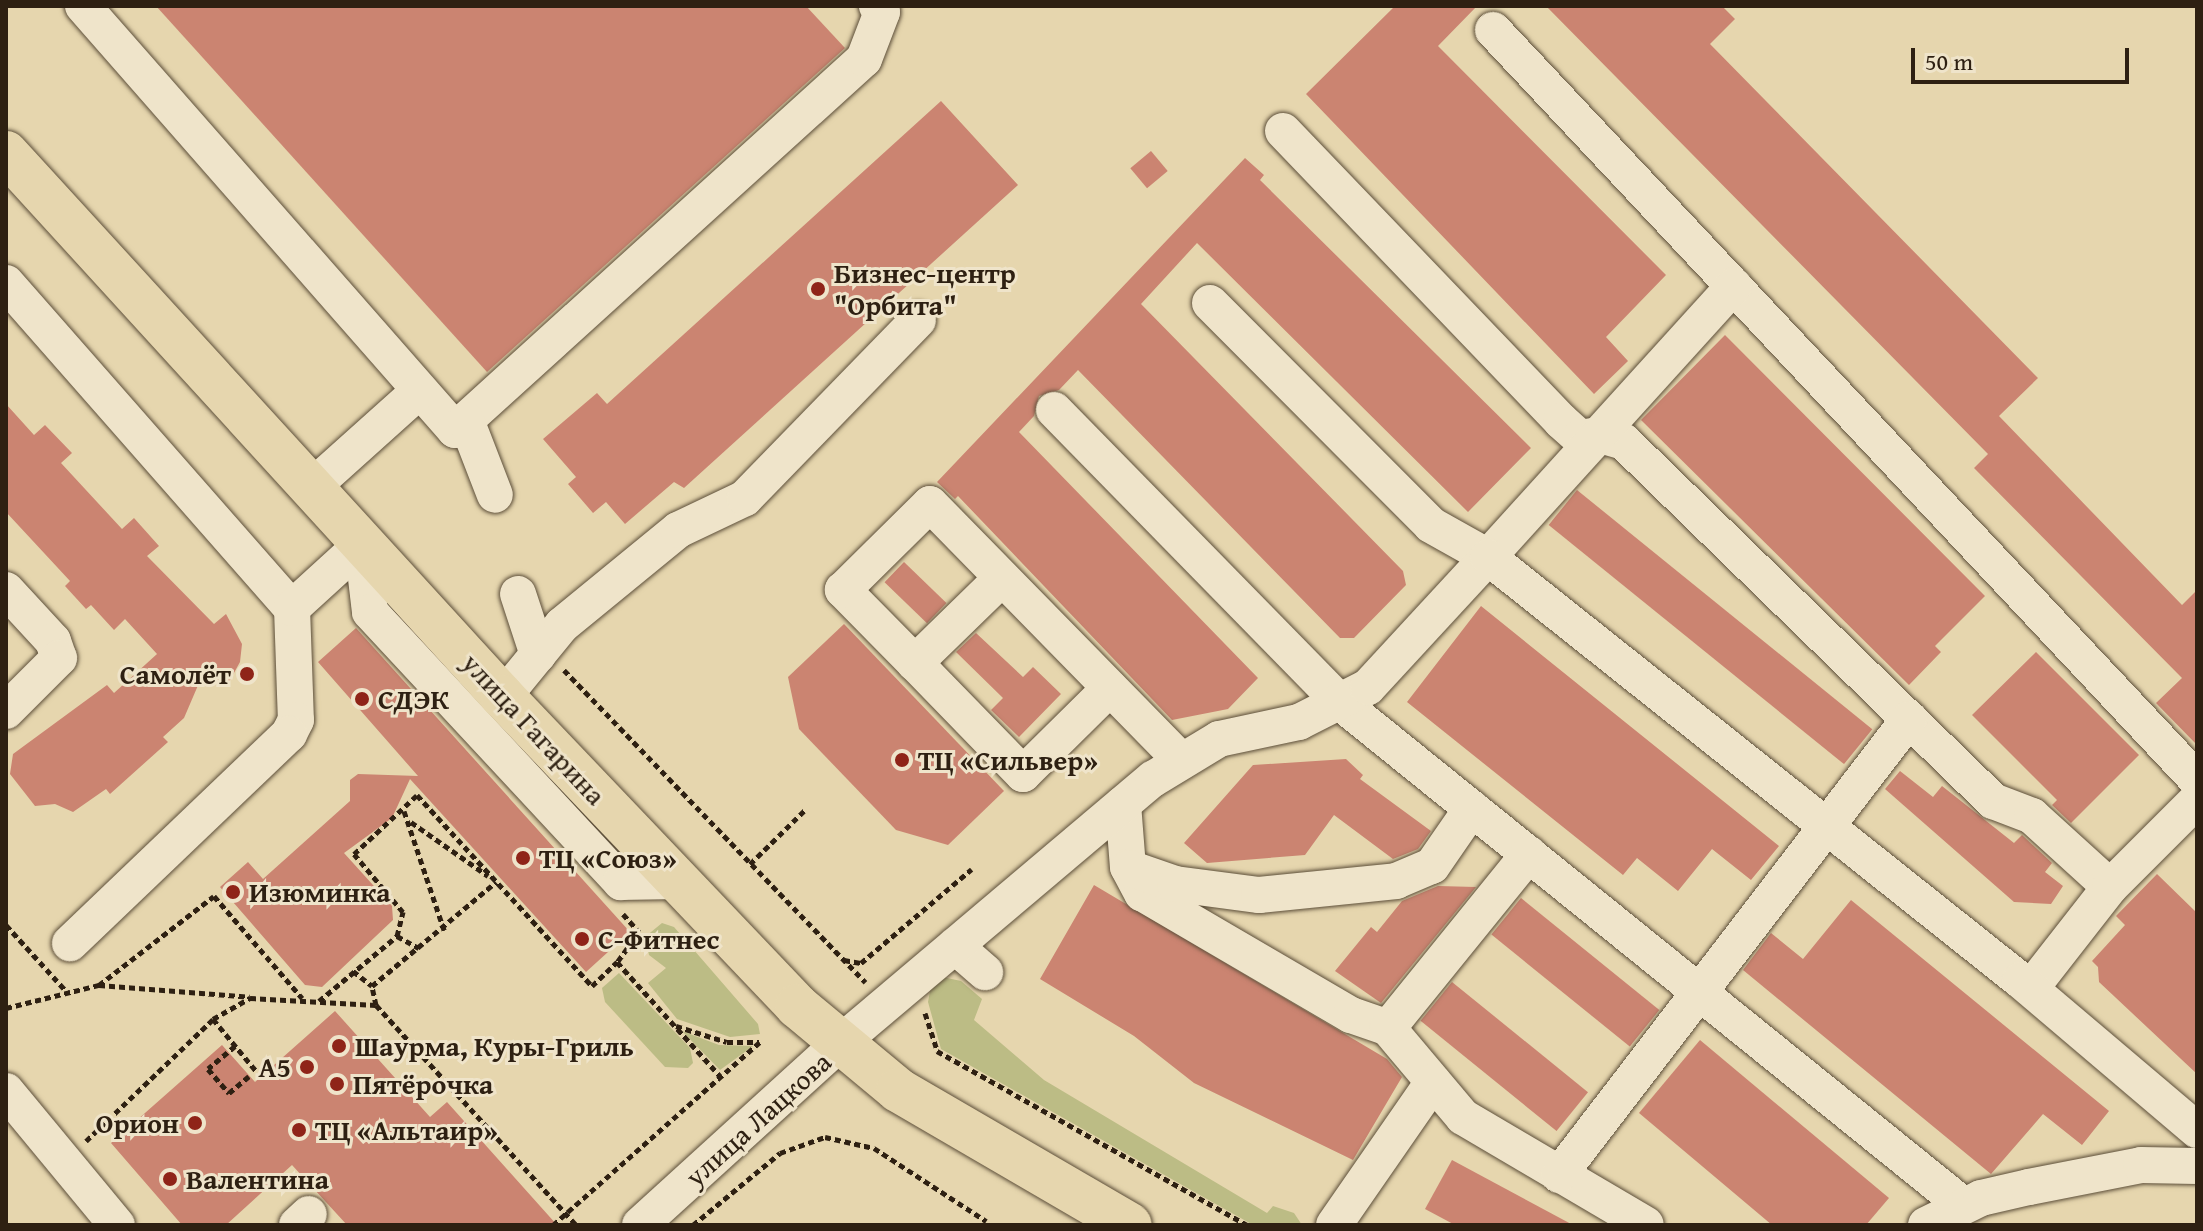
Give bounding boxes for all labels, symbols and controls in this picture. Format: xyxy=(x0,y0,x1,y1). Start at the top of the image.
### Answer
scale bar xyxy=(1915,32,2133,82)
text: 50 m xyxy=(1925,44,1973,79)
place label: Бизнес-центр "Орбита" xyxy=(834,256,1016,322)
marker: Бизнес-центр "Орбита" xyxy=(809,280,827,298)
street label: улица Гагарина xyxy=(455,646,613,812)
place label: Самолёт xyxy=(120,657,231,691)
marker: Самолёт xyxy=(238,665,256,683)
place label: СДЭК xyxy=(378,682,449,716)
marker: СДЭК xyxy=(353,690,371,708)
place label: ТЦ «Сильвер» xyxy=(918,743,1098,777)
marker: ТЦ «Сильвер» xyxy=(893,751,911,769)
place label: ТЦ «Союз» xyxy=(539,841,677,875)
marker: ТЦ «Союз» xyxy=(514,849,532,867)
place label: Изюминка xyxy=(249,875,391,909)
marker: Изюминка xyxy=(224,883,242,901)
place label: С-Фитнес xyxy=(598,922,719,956)
marker: С-Фитнес xyxy=(573,930,591,948)
place label: Шаурма, Куры-Гриль xyxy=(355,1029,634,1063)
marker: Шаурма, Куры-Гриль xyxy=(330,1037,348,1055)
street label: улица Лацкова xyxy=(678,1045,838,1193)
place label: А5 xyxy=(259,1050,291,1084)
marker: А5 xyxy=(298,1058,316,1076)
place label: Пятёрочка xyxy=(353,1067,493,1101)
marker: Пятёрочка xyxy=(328,1075,346,1093)
place label: Орион xyxy=(96,1106,179,1140)
place label: ТЦ «Альтаир» xyxy=(315,1113,498,1147)
marker: Орион xyxy=(186,1114,204,1132)
marker: ТЦ «Альтаир» xyxy=(290,1121,308,1139)
place label: Валентина xyxy=(186,1162,329,1196)
marker: Валентина xyxy=(161,1170,179,1188)

